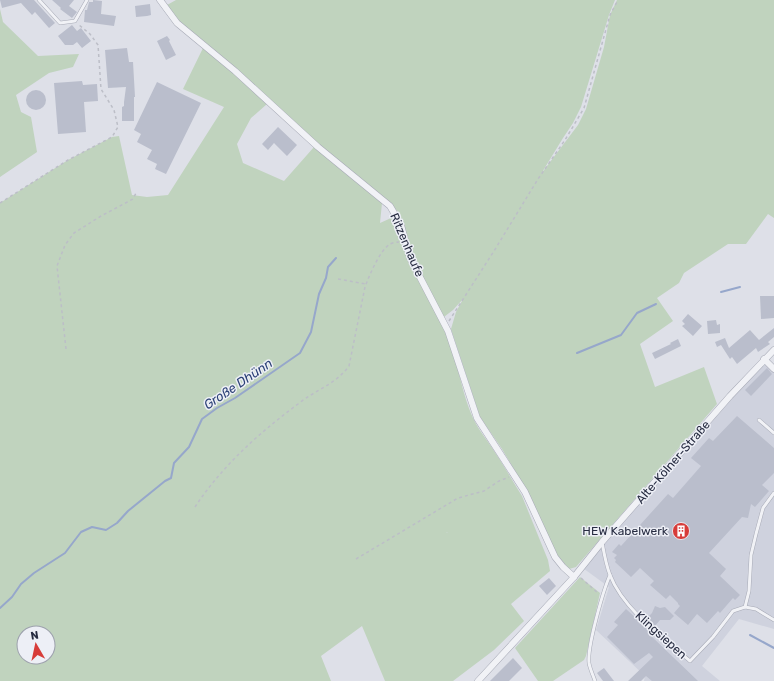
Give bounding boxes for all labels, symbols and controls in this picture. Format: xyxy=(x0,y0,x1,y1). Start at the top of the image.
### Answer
street label: Ritzenhaufe xyxy=(387,211,427,279)
water label: Große Dhünn xyxy=(201,355,275,413)
street label: Alte-Kölner-Straße xyxy=(633,417,713,506)
building icon: HEW Kabelwerk xyxy=(671,521,691,541)
place label: HEW Kabelwerk xyxy=(582,524,669,538)
street label: Klingsiepen xyxy=(632,608,690,662)
north arrow xyxy=(16,625,56,665)
text: N xyxy=(30,629,40,643)

